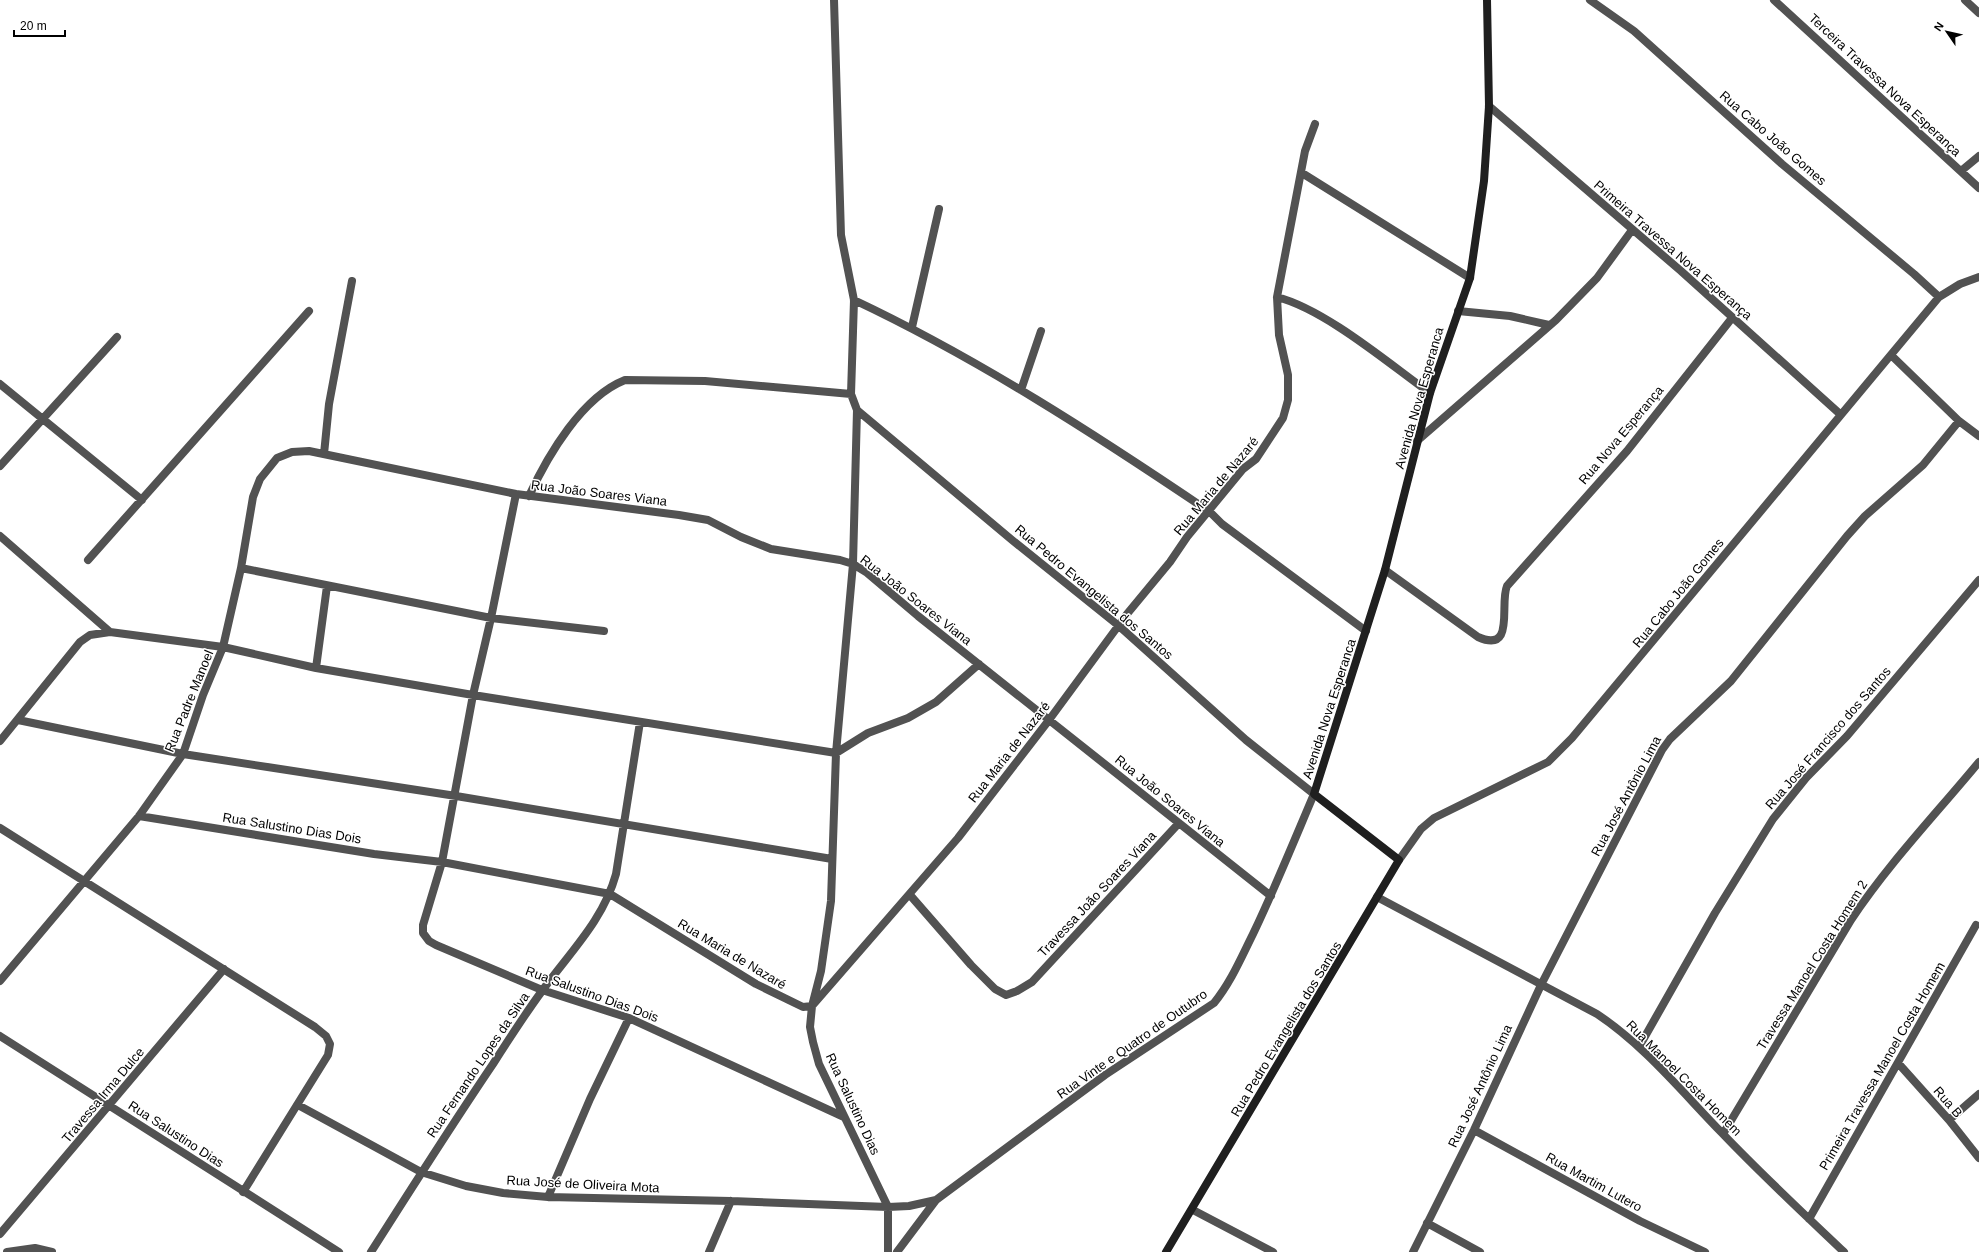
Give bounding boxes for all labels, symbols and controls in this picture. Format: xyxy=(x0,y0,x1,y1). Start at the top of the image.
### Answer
street label: Terceira Travessa Nova Esperança xyxy=(1806,10,1964,160)
scale bar xyxy=(14,12,65,38)
north arrow xyxy=(1927,12,1967,52)
text: 20 m xyxy=(20,19,47,33)
street label: Rua Cabo João Gomes xyxy=(1717,88,1830,189)
street label: Primeira Travessa Nova Esperança xyxy=(1591,177,1756,323)
street label: Avenida Nova Esperanca xyxy=(1392,325,1447,470)
street label: Rua Nova Esperança xyxy=(1576,382,1667,487)
street label: Rua Maria de Nazaré xyxy=(1171,434,1261,538)
street label: Rua João Soares Viana xyxy=(530,477,669,509)
street label: Rua Pedro Evangelista dos Santos xyxy=(1012,521,1176,663)
street label: Rua Cabo João Gomes xyxy=(1629,535,1727,651)
street label: Rua João Soares Viana xyxy=(857,552,975,649)
street label: Avenida Nova Esperanca xyxy=(1299,636,1359,781)
street label: Rua Padre Manoel xyxy=(162,648,216,754)
street label: Rua José Francisco dos Santos xyxy=(1762,663,1894,812)
street label: Rua Maria de Nazaré xyxy=(965,699,1053,805)
street label: Rua José Antônio Lima xyxy=(1588,733,1664,859)
street label: Rua João Soares Viana xyxy=(1112,752,1229,850)
street label: Rua Salustino Dias Dois xyxy=(222,810,363,846)
street label: Travessa João Soares Viana xyxy=(1035,828,1160,960)
street label: Travessa Manoel Costa Homem 2 xyxy=(1754,878,1870,1052)
street label: Rua Maria de Nazaré xyxy=(675,916,789,992)
street label: Rua Pedro Evangelista dos Santos xyxy=(1228,938,1345,1119)
street label: Primeira Travessa Manoel Costa Homem xyxy=(1816,959,1948,1173)
street label: Rua Salustino Dias Dois xyxy=(524,963,661,1025)
street label: Rua Vinte e Quatro de Outubro xyxy=(1054,986,1210,1102)
street label: Rua Fernando Lopes da Silva xyxy=(424,989,533,1140)
street label: Rua Manoel Costa Homem xyxy=(1623,1017,1745,1139)
street label: Rua José Antônio Lima xyxy=(1445,1022,1515,1150)
street label: Travessa Irma Dulce xyxy=(59,1044,147,1146)
street label: Rua Salustino Dias xyxy=(823,1051,883,1158)
street label: Rua B xyxy=(1930,1083,1966,1121)
street label: Rua Salustino Dias xyxy=(126,1098,227,1171)
street label: Rua Martim Lutero xyxy=(1543,1149,1645,1215)
street label: Rua José de Oliveira Mota xyxy=(506,1173,661,1196)

